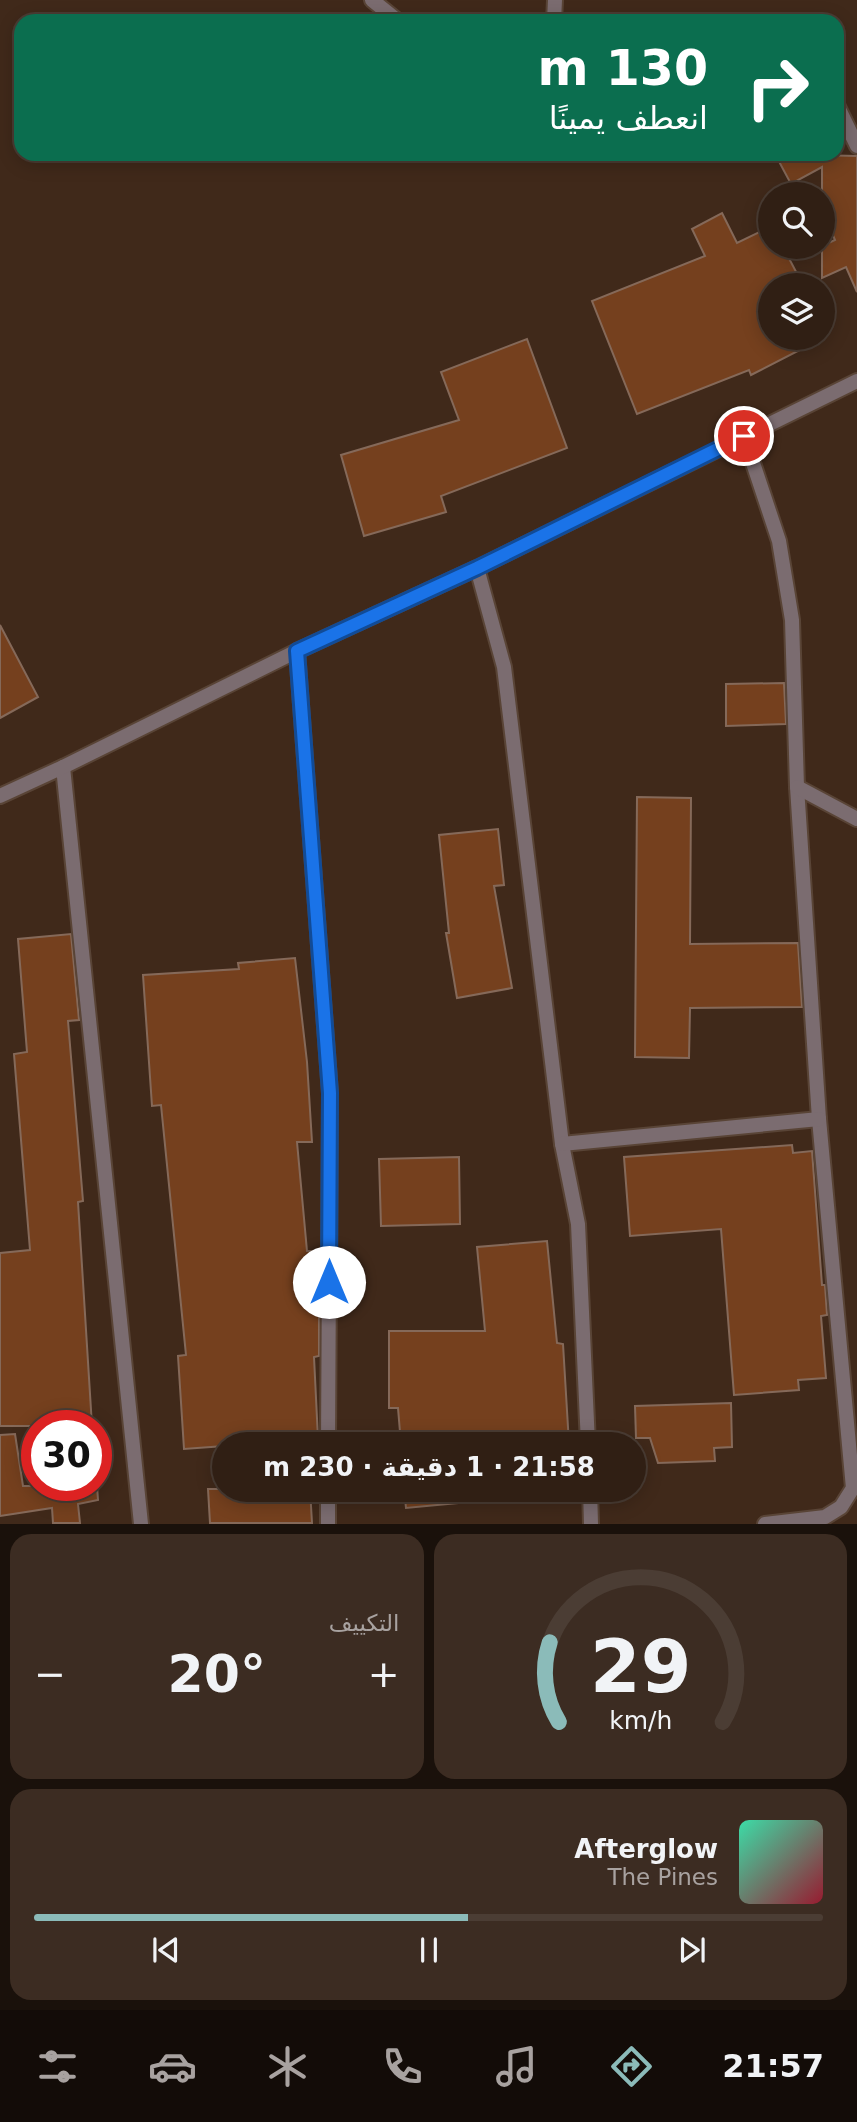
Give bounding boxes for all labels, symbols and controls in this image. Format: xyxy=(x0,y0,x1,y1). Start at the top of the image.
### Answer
text: 130 m xyxy=(538,40,708,97)
icon: right xyxy=(732,42,823,133)
text: انعطف يمينًا xyxy=(549,99,708,137)
map controls xyxy=(758,182,835,350)
button: search xyxy=(758,182,835,259)
button: layers xyxy=(758,273,835,350)
pin xyxy=(714,406,774,466)
icon: arrive xyxy=(725,417,763,455)
position arrow xyxy=(292,1245,366,1319)
speed limit sign: 30 xyxy=(21,1410,112,1501)
text: 21:58 · 1 دقيقة · 230 m xyxy=(263,1452,595,1482)
text: التكييف xyxy=(329,1610,400,1636)
text: 29 xyxy=(590,1625,691,1710)
text: 20° xyxy=(168,1644,266,1704)
text: − xyxy=(34,1652,66,1696)
text: + xyxy=(368,1652,400,1696)
text: km/h xyxy=(609,1706,672,1735)
text: Afterglow xyxy=(574,1834,718,1864)
text: The Pines xyxy=(607,1864,718,1890)
icon: previous xyxy=(147,1931,185,1969)
icon: pause xyxy=(410,1931,448,1969)
icon: next xyxy=(673,1931,711,1969)
icon: filters xyxy=(33,2042,82,2091)
icon: car xyxy=(148,2042,197,2091)
icon: climate xyxy=(263,2042,312,2091)
icon: phone xyxy=(378,2042,427,2091)
icon: music xyxy=(492,2042,541,2091)
icon: directions xyxy=(607,2042,656,2091)
text: 21:57 xyxy=(722,2047,824,2085)

